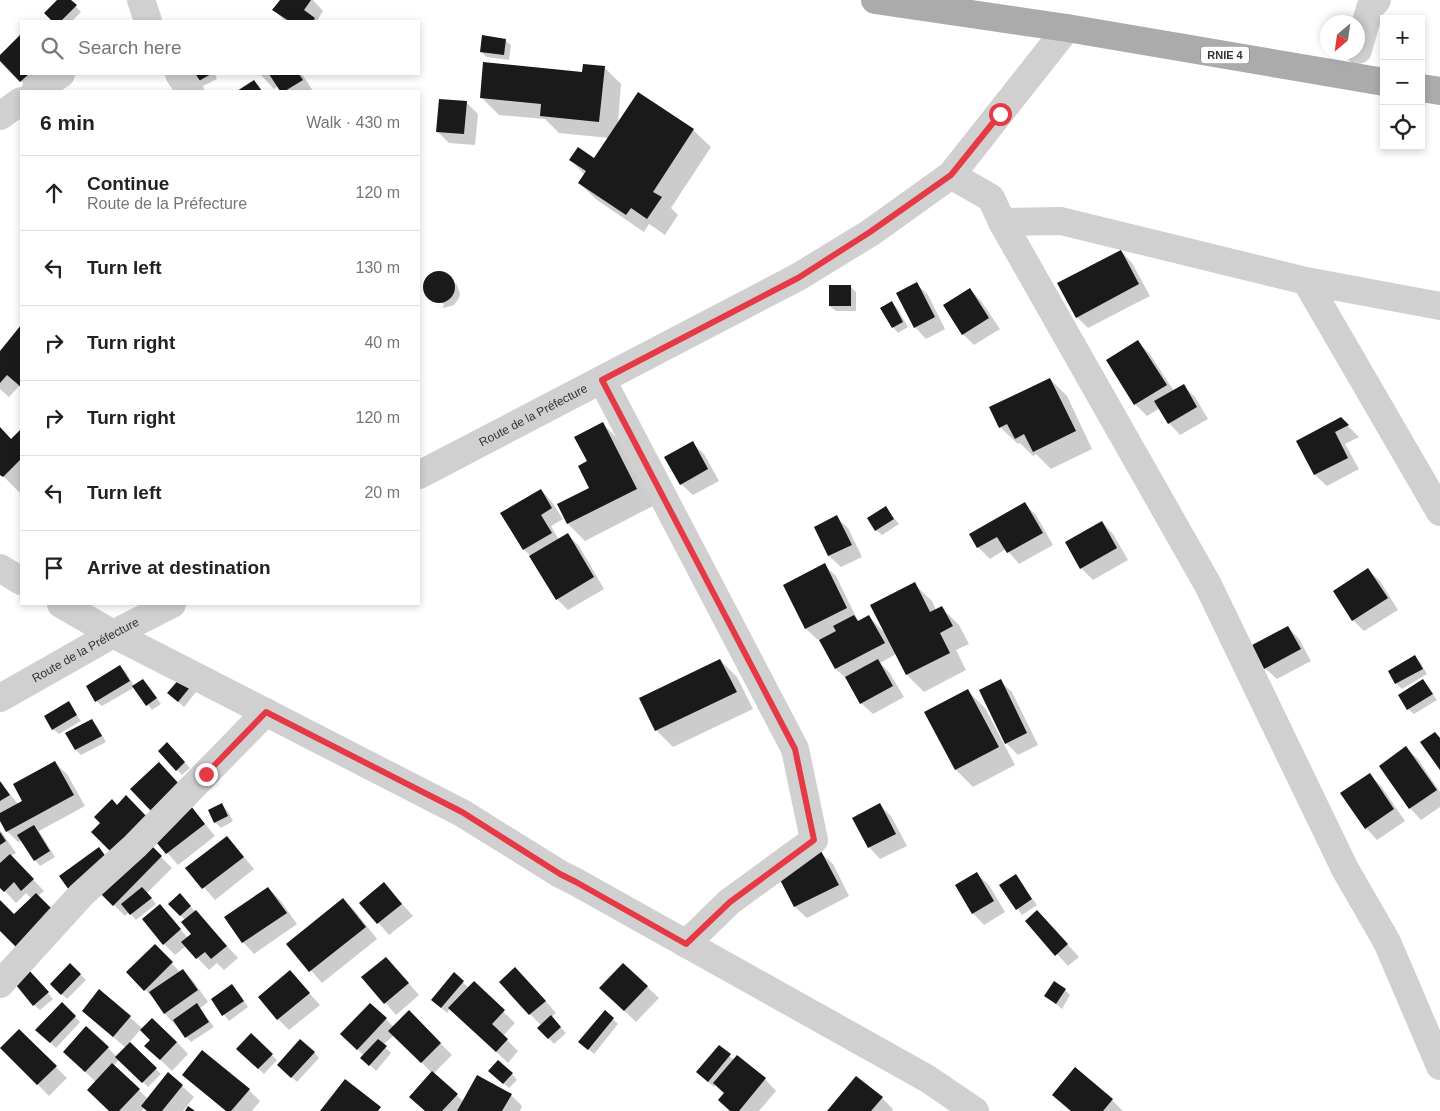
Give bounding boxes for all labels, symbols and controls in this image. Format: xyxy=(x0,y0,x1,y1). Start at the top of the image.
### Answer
north arrow xyxy=(1320,15,1365,60)
map controls xyxy=(1380,15,1425,150)
button: + xyxy=(1380,15,1425,60)
search box xyxy=(20,20,420,75)
icon: search xyxy=(38,34,66,62)
text: Search here xyxy=(78,37,182,58)
road number: RNIE 4 xyxy=(1201,46,1249,64)
button: − xyxy=(1380,60,1425,105)
route start xyxy=(989,103,1012,126)
button: locate xyxy=(1380,105,1425,150)
text: 6 min xyxy=(40,111,95,134)
text: Walk · 430 m xyxy=(306,114,400,131)
text: Continue xyxy=(87,173,169,194)
icon: ahead xyxy=(40,179,68,207)
text: 120 m xyxy=(356,184,400,201)
text: Route de la Préfecture xyxy=(87,195,247,212)
icon: left xyxy=(40,254,68,282)
text: Turn left xyxy=(87,257,162,278)
text: 130 m xyxy=(356,259,400,276)
icon: right xyxy=(40,329,68,357)
text: Turn right xyxy=(87,332,175,353)
text: 40 m xyxy=(364,334,400,351)
street label: Route de la Préfecture xyxy=(477,381,590,449)
icon: right xyxy=(40,404,68,432)
text: Turn right xyxy=(87,407,175,428)
text: 120 m xyxy=(356,409,400,426)
icon: left xyxy=(40,479,68,507)
text: Turn left xyxy=(87,482,162,503)
text: 20 m xyxy=(364,484,400,501)
icon: arrive xyxy=(40,554,68,582)
text: Arrive at destination xyxy=(87,557,271,578)
street label: Route de la Préfecture xyxy=(29,615,142,685)
route end xyxy=(195,763,218,786)

